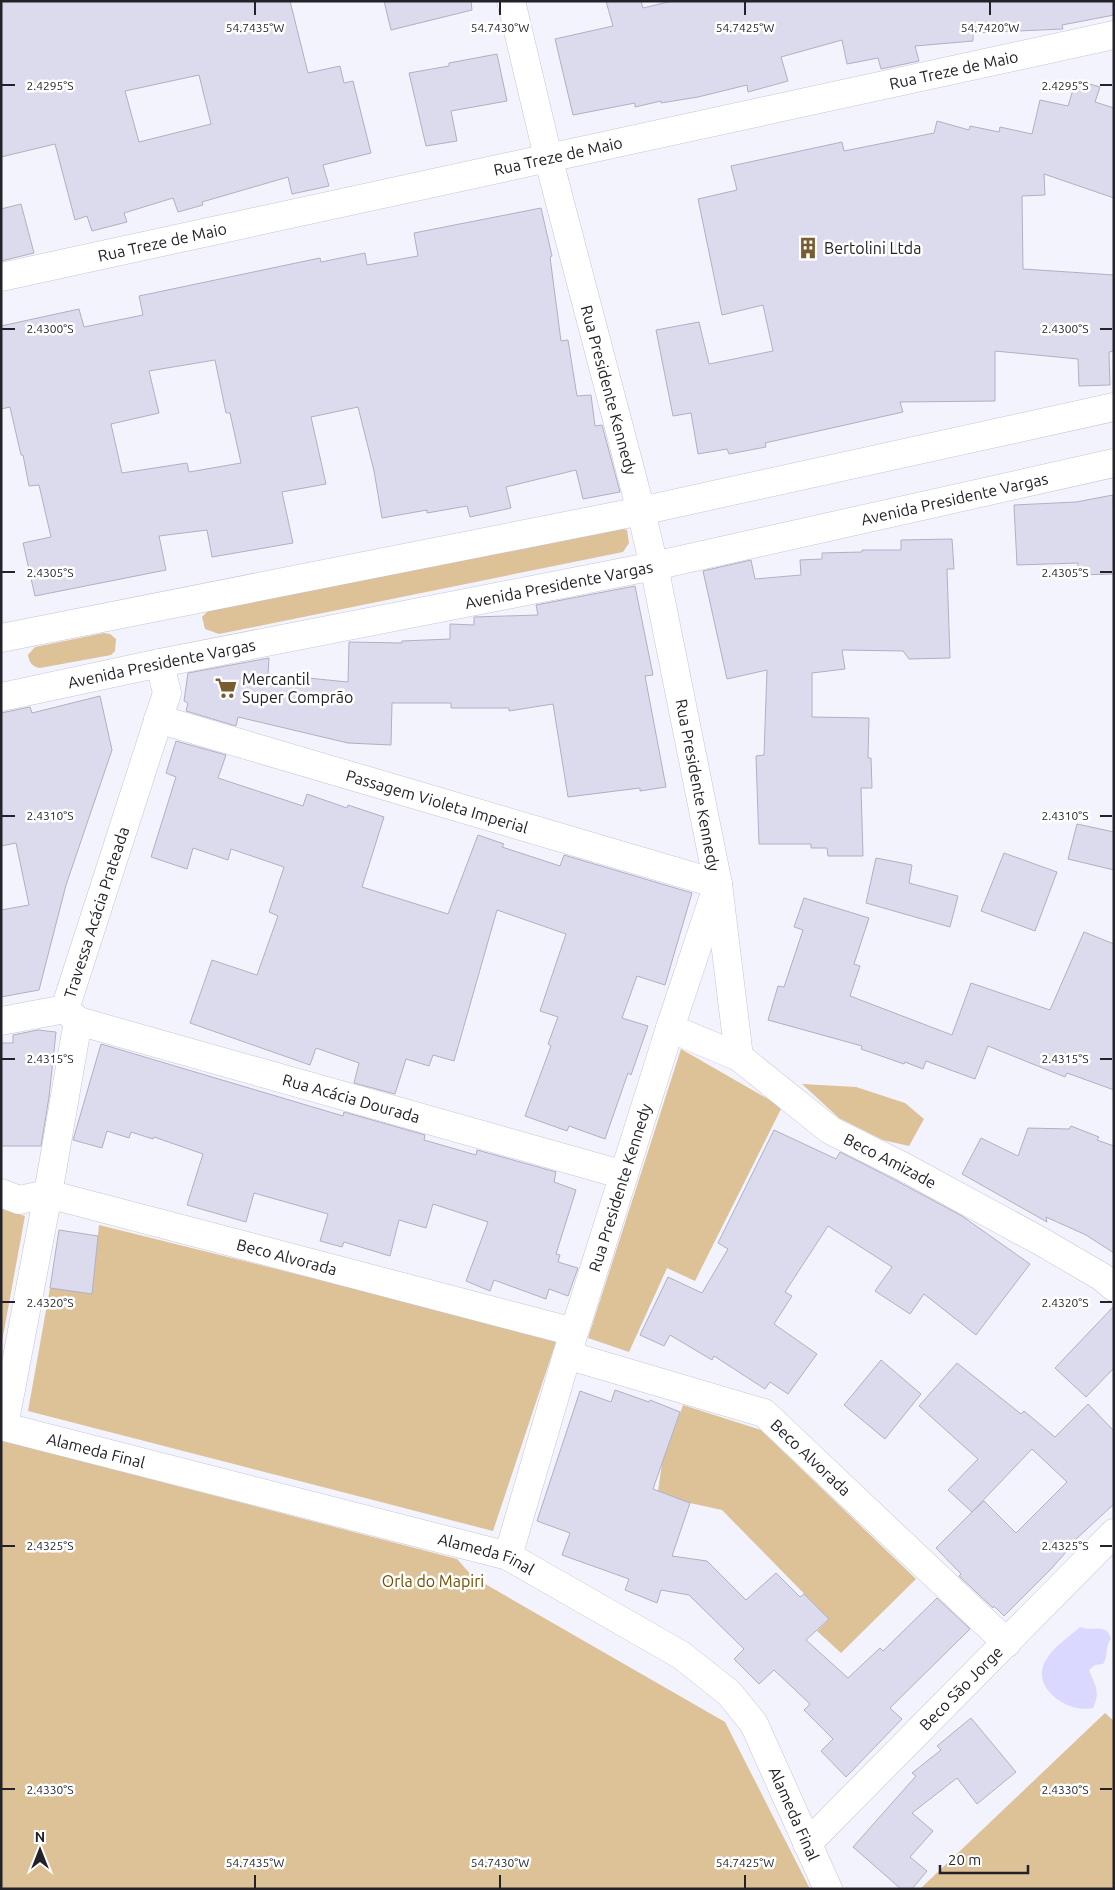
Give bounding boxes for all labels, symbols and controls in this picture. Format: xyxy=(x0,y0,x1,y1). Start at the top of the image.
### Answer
text: 54.7435°W xyxy=(226,21,284,34)
text: 54.7430°W xyxy=(471,21,529,34)
text: 54.7425°W xyxy=(716,21,774,34)
text: 54.7420°W xyxy=(961,21,1019,34)
street label: Rua Treze de Maio xyxy=(888,47,1020,93)
text: 2.4295°S xyxy=(27,79,73,92)
text: 2.4295°S xyxy=(1042,79,1088,92)
street label: Rua Treze de Maio xyxy=(492,133,624,179)
street label: Rua Treze de Maio xyxy=(96,219,228,265)
building icon: Bertolini Ltda xyxy=(795,235,821,261)
place label: Bertolini Ltda xyxy=(824,239,921,257)
street label: Rua Presidente Kennedy xyxy=(578,303,640,477)
text: 2.4300°S xyxy=(27,322,73,335)
text: 2.4300°S xyxy=(1042,322,1088,335)
street label: Avenida Presidente Vargas xyxy=(859,469,1050,528)
street label: Avenida Presidente Vargas xyxy=(463,557,654,612)
text: 2.4305°S xyxy=(27,566,73,579)
text: 2.4305°S xyxy=(1042,566,1088,579)
street label: Avenida Presidente Vargas xyxy=(66,635,257,691)
place label: Mercantil Super Comprão xyxy=(242,670,353,706)
supermarket icon: Mercantil Super Comprão xyxy=(213,675,239,701)
street label: Rua Presidente Kennedy xyxy=(672,697,724,873)
street label: Passagem Violeta Imperial xyxy=(344,766,530,837)
text: 2.4310°S xyxy=(27,809,73,822)
text: 2.4310°S xyxy=(1042,809,1088,822)
street label: Travessa Acácia Prateada xyxy=(60,824,132,1000)
text: 2.4315°S xyxy=(27,1052,73,1065)
text: 2.4315°S xyxy=(1042,1052,1088,1065)
street label: Rua Acácia Dourada xyxy=(281,1070,422,1126)
street label: Rua Presidente Kennedy xyxy=(585,1101,655,1274)
street label: Beco Amizade xyxy=(841,1129,939,1192)
street label: Beco Alvorada xyxy=(235,1235,339,1278)
text: 2.4320°S xyxy=(27,1296,73,1309)
text: 2.4320°S xyxy=(1042,1296,1088,1309)
street label: Beco Alvorada xyxy=(767,1415,855,1499)
street label: Alameda Final xyxy=(45,1429,147,1472)
street label: Alameda Final xyxy=(436,1529,538,1578)
text: 2.4325°S xyxy=(27,1539,73,1552)
text: 2.4325°S xyxy=(1042,1539,1088,1552)
park label: Orla do Mapiri xyxy=(382,1572,484,1590)
street label: Beco São Jorge xyxy=(916,1642,1006,1734)
street label: Alameda Final xyxy=(765,1764,823,1863)
text: 2.4330°S xyxy=(27,1783,73,1796)
text: 2.4330°S xyxy=(1042,1783,1088,1796)
north arrow xyxy=(15,1825,65,1875)
text: N xyxy=(35,1829,45,1845)
scale bar xyxy=(940,1842,1028,1874)
text: 20 m xyxy=(948,1851,981,1868)
text: 54.7435°W xyxy=(226,1856,284,1869)
text: 54.7430°W xyxy=(471,1856,529,1869)
text: 54.7425°W xyxy=(716,1856,774,1869)

